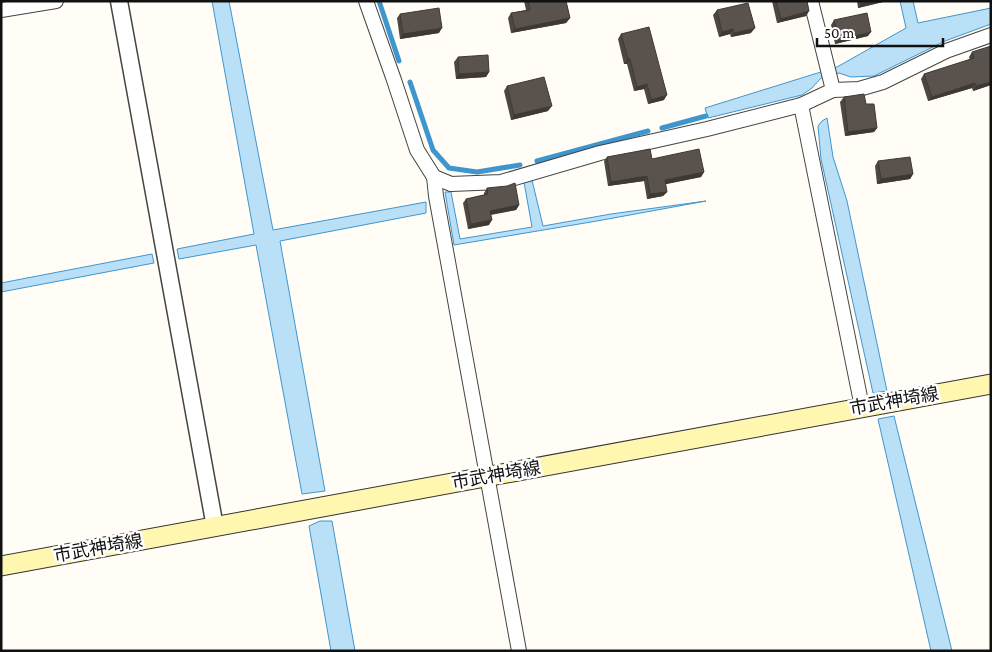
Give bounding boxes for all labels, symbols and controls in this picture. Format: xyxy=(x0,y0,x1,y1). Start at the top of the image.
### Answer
scale bar xyxy=(817,15,943,47)
text: 50 m xyxy=(824,25,854,41)
street label: 市武神埼線 xyxy=(848,383,940,419)
street label: 市武神埼線 xyxy=(450,457,542,493)
street label: 市武神埼線 xyxy=(52,530,144,566)

